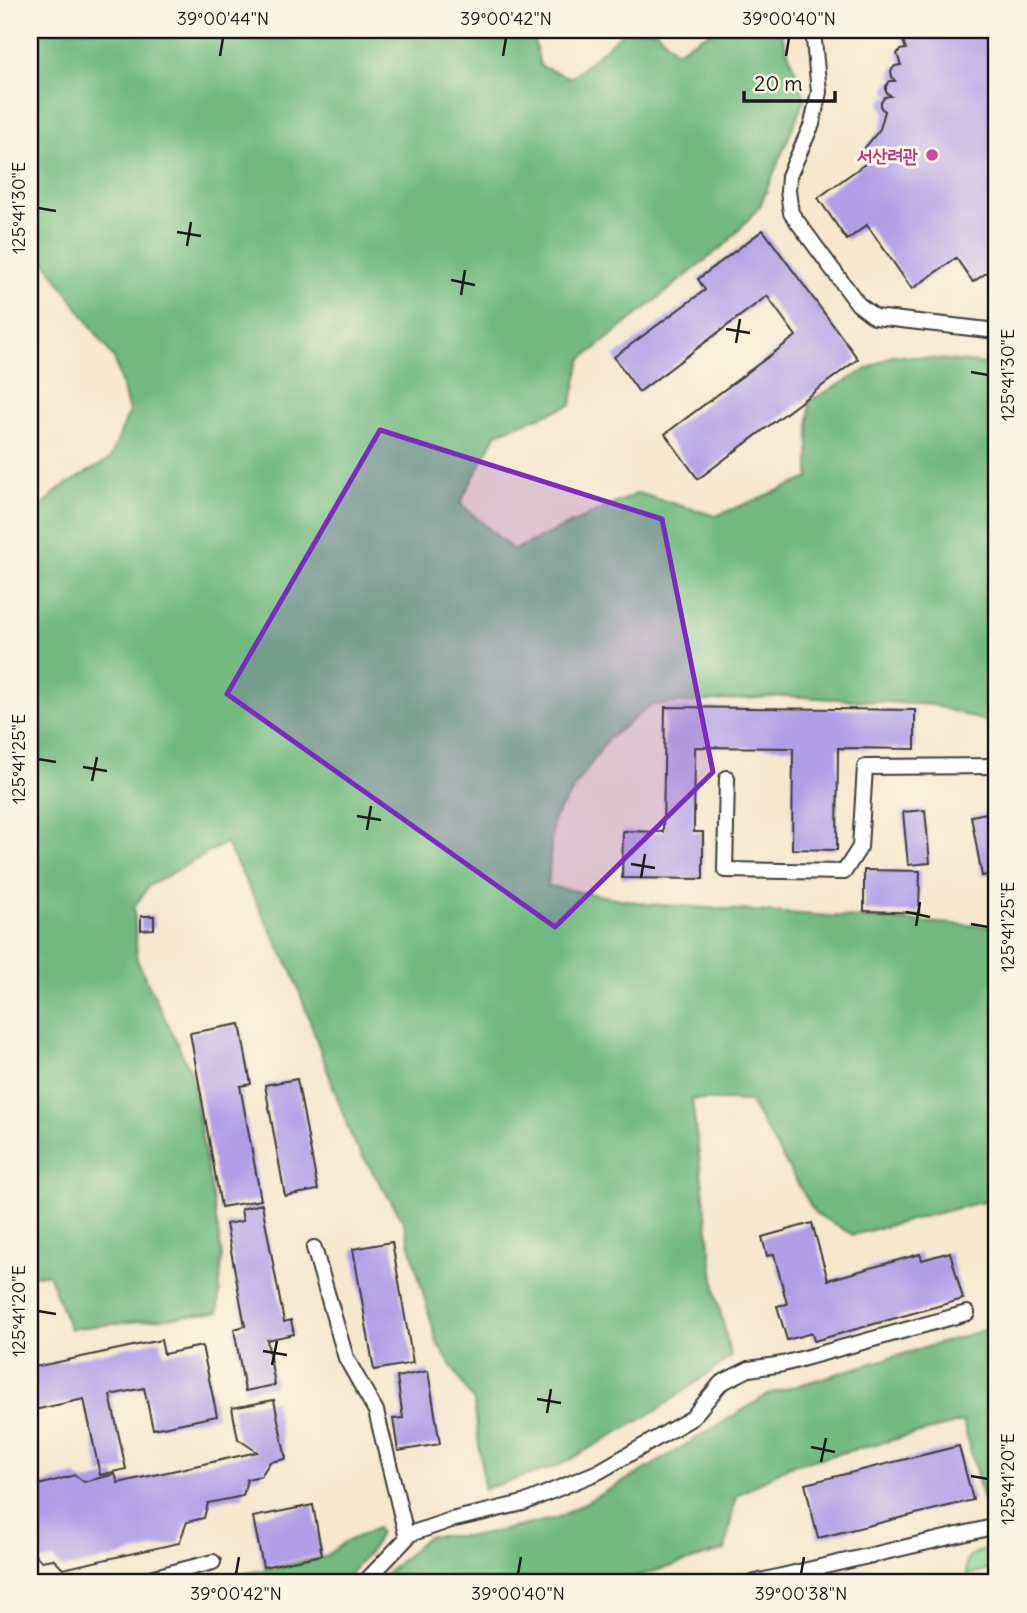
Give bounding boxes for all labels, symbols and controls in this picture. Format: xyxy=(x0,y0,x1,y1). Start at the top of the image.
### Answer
text: 39°00'44"N xyxy=(177,7,269,30)
text: 39°00'42"N xyxy=(460,7,552,30)
text: 39°00'40"N xyxy=(742,7,836,30)
scale bar xyxy=(744,60,834,104)
text: 20 m xyxy=(754,70,803,97)
place label: 서산려관 xyxy=(857,143,919,167)
marker: 서산려관 xyxy=(924,147,940,163)
text: 125°41'30"E xyxy=(7,162,30,254)
text: 125°41'30"E xyxy=(996,329,1019,421)
text: 125°41'25"E xyxy=(7,714,30,804)
text: 125°41'25"E xyxy=(996,882,1019,972)
text: 125°41'20"E xyxy=(7,1265,30,1357)
text: 125°41'20"E xyxy=(996,1433,1019,1525)
text: 39°00'42"N xyxy=(190,1582,282,1605)
text: 39°00'40"N xyxy=(471,1582,565,1605)
text: 39°00'38"N xyxy=(755,1582,847,1605)

